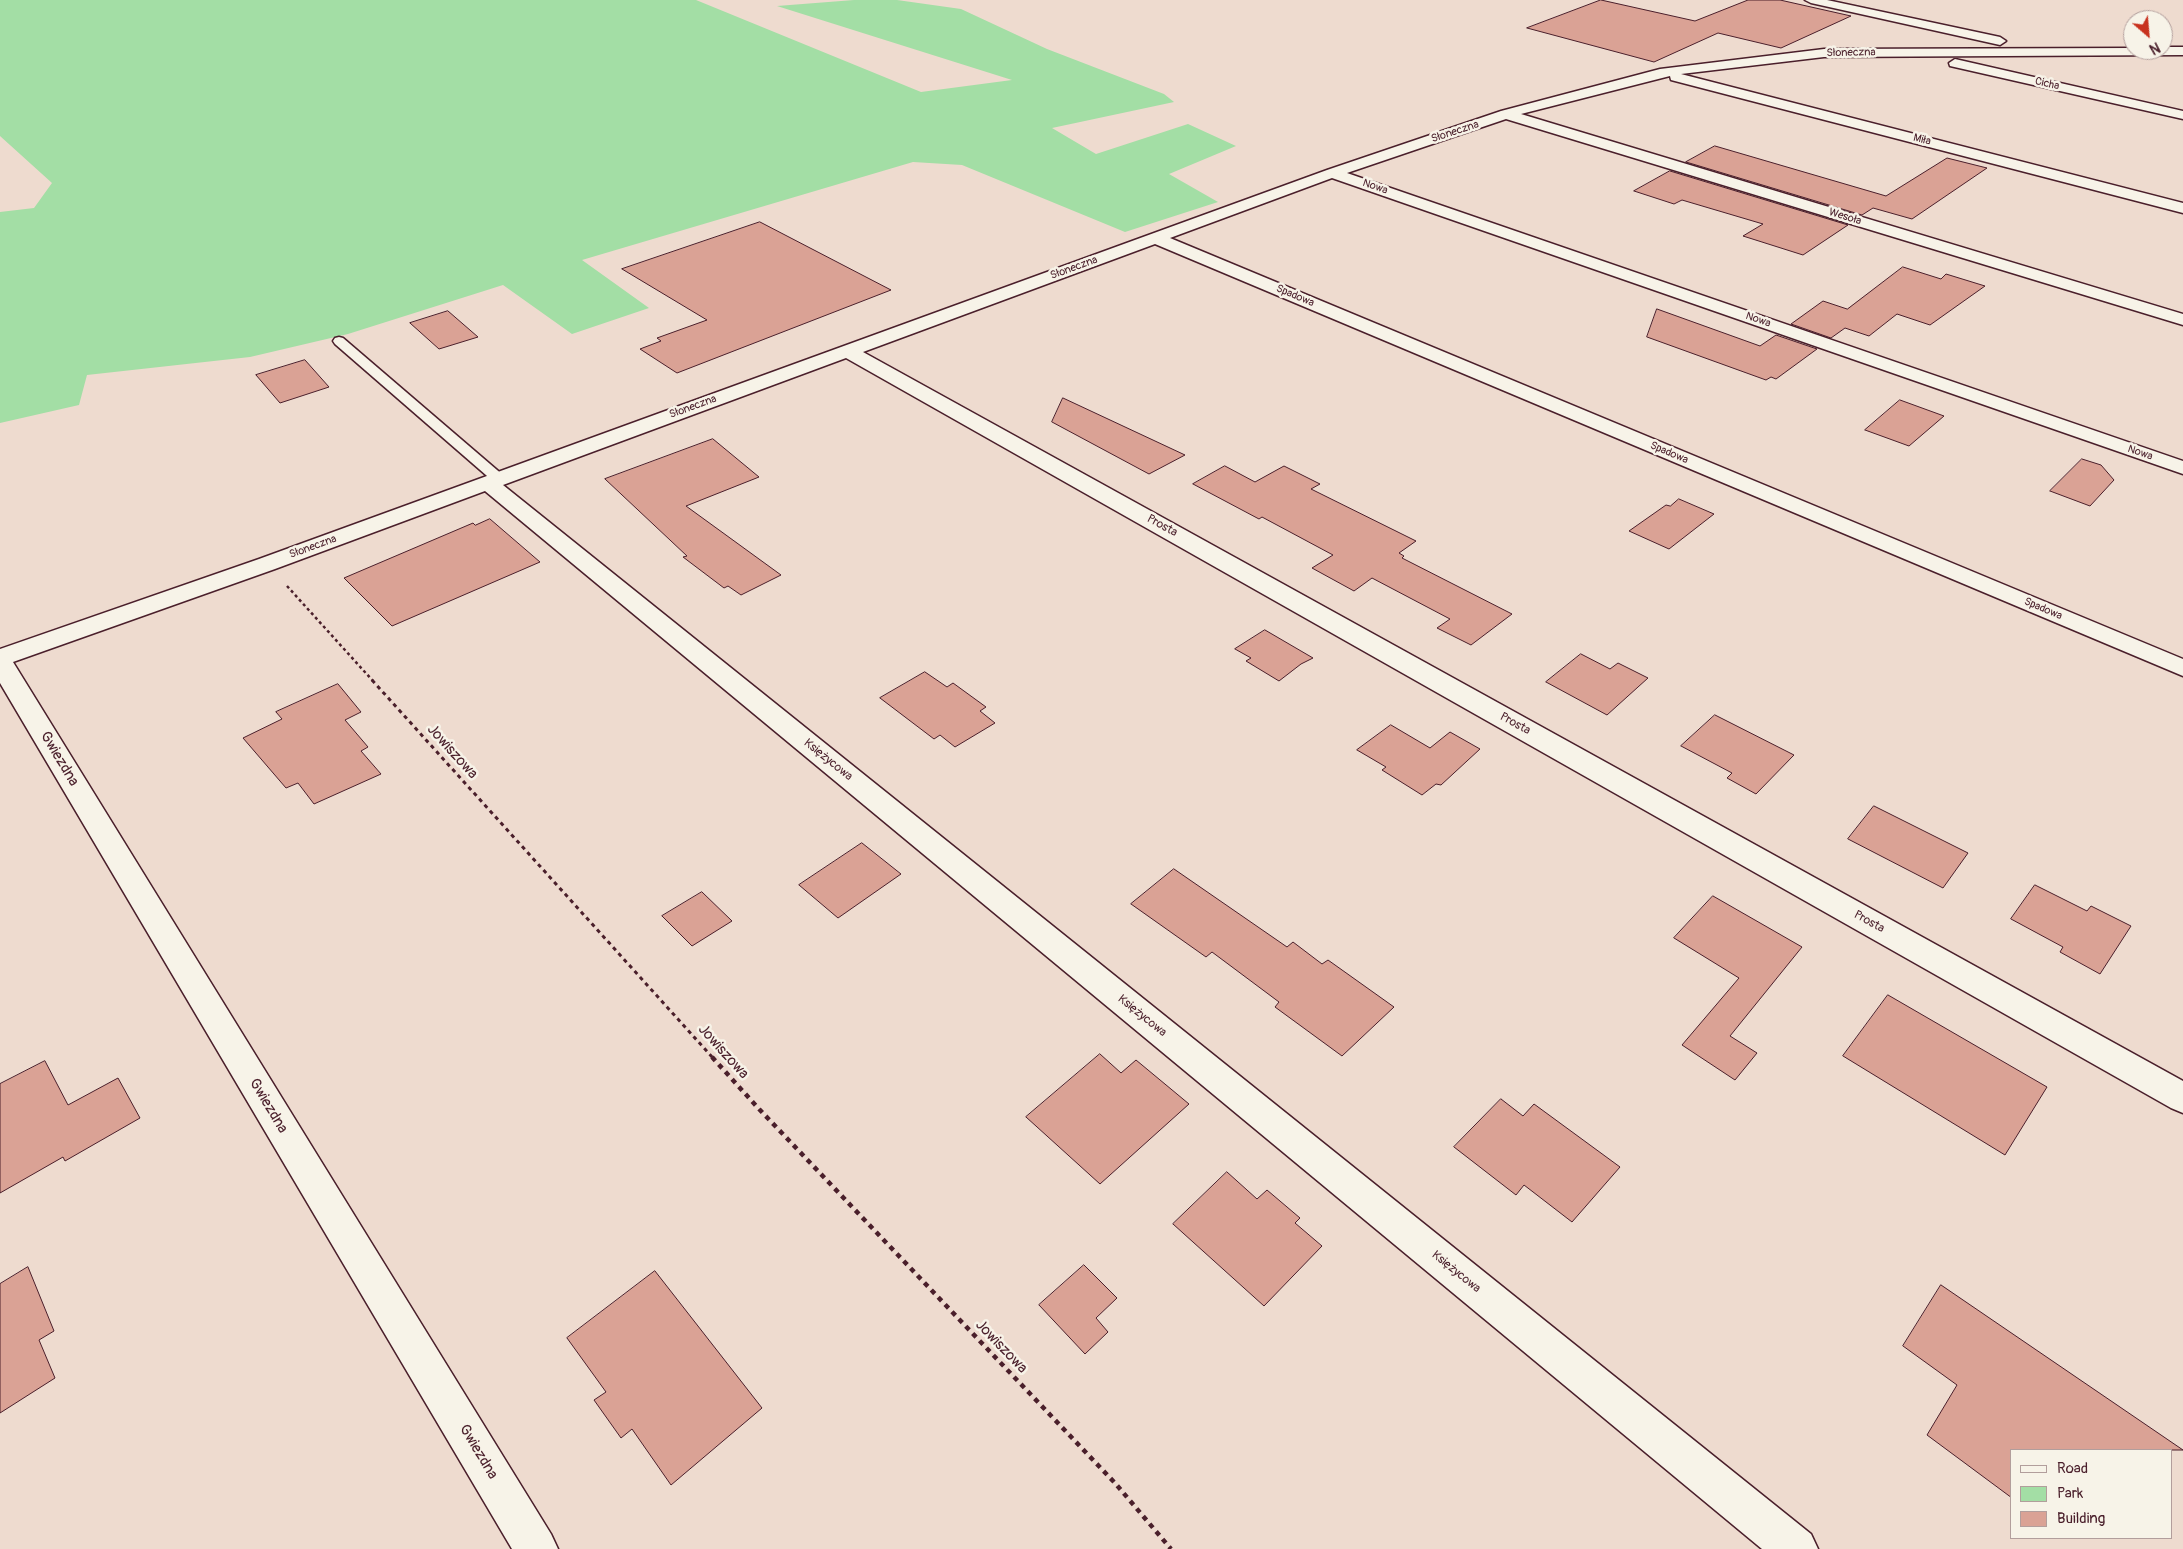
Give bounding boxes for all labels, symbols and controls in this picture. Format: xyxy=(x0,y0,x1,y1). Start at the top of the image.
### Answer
north arrow xyxy=(2123,10,2173,60)
text: N xyxy=(2147,38,2163,58)
street label: Słoneczna xyxy=(1826,46,1876,60)
street label: Cicha xyxy=(2034,75,2060,93)
street label: Słoneczna xyxy=(1430,118,1480,146)
street label: Miła xyxy=(1912,131,1932,149)
street label: Nowa xyxy=(1361,177,1389,197)
street label: Wesoła xyxy=(1827,206,1863,228)
street label: Słoneczna xyxy=(1049,253,1099,283)
street label: Spadowa xyxy=(1274,282,1316,310)
street label: Nowa xyxy=(1744,310,1772,330)
street label: Słoneczna xyxy=(668,392,718,422)
street label: Spadowa xyxy=(1648,439,1690,467)
street label: Nowa xyxy=(2126,443,2154,463)
street label: Prosta xyxy=(1144,512,1180,540)
street label: Słoneczna xyxy=(288,532,338,562)
street label: Spadowa xyxy=(2022,595,2064,623)
street label: Prosta xyxy=(1497,710,1533,738)
street label: Jowiszowa xyxy=(423,721,481,783)
street label: Gwiezdna xyxy=(36,728,82,790)
street label: Księżycowa xyxy=(801,736,855,784)
street label: Prosta xyxy=(1851,908,1887,936)
street label: Księżycowa xyxy=(1115,992,1169,1040)
street label: Jowiszowa xyxy=(694,1021,752,1083)
street label: Gwiezdna xyxy=(245,1075,291,1137)
street label: Księżycowa xyxy=(1429,1248,1483,1296)
street label: Jowiszowa xyxy=(971,1317,1031,1377)
street label: Gwiezdna xyxy=(455,1421,501,1483)
legend xyxy=(2010,1449,2173,1539)
text: Road xyxy=(2057,1459,2088,1478)
text: Park xyxy=(2057,1484,2083,1503)
text: Building xyxy=(2057,1509,2105,1528)

